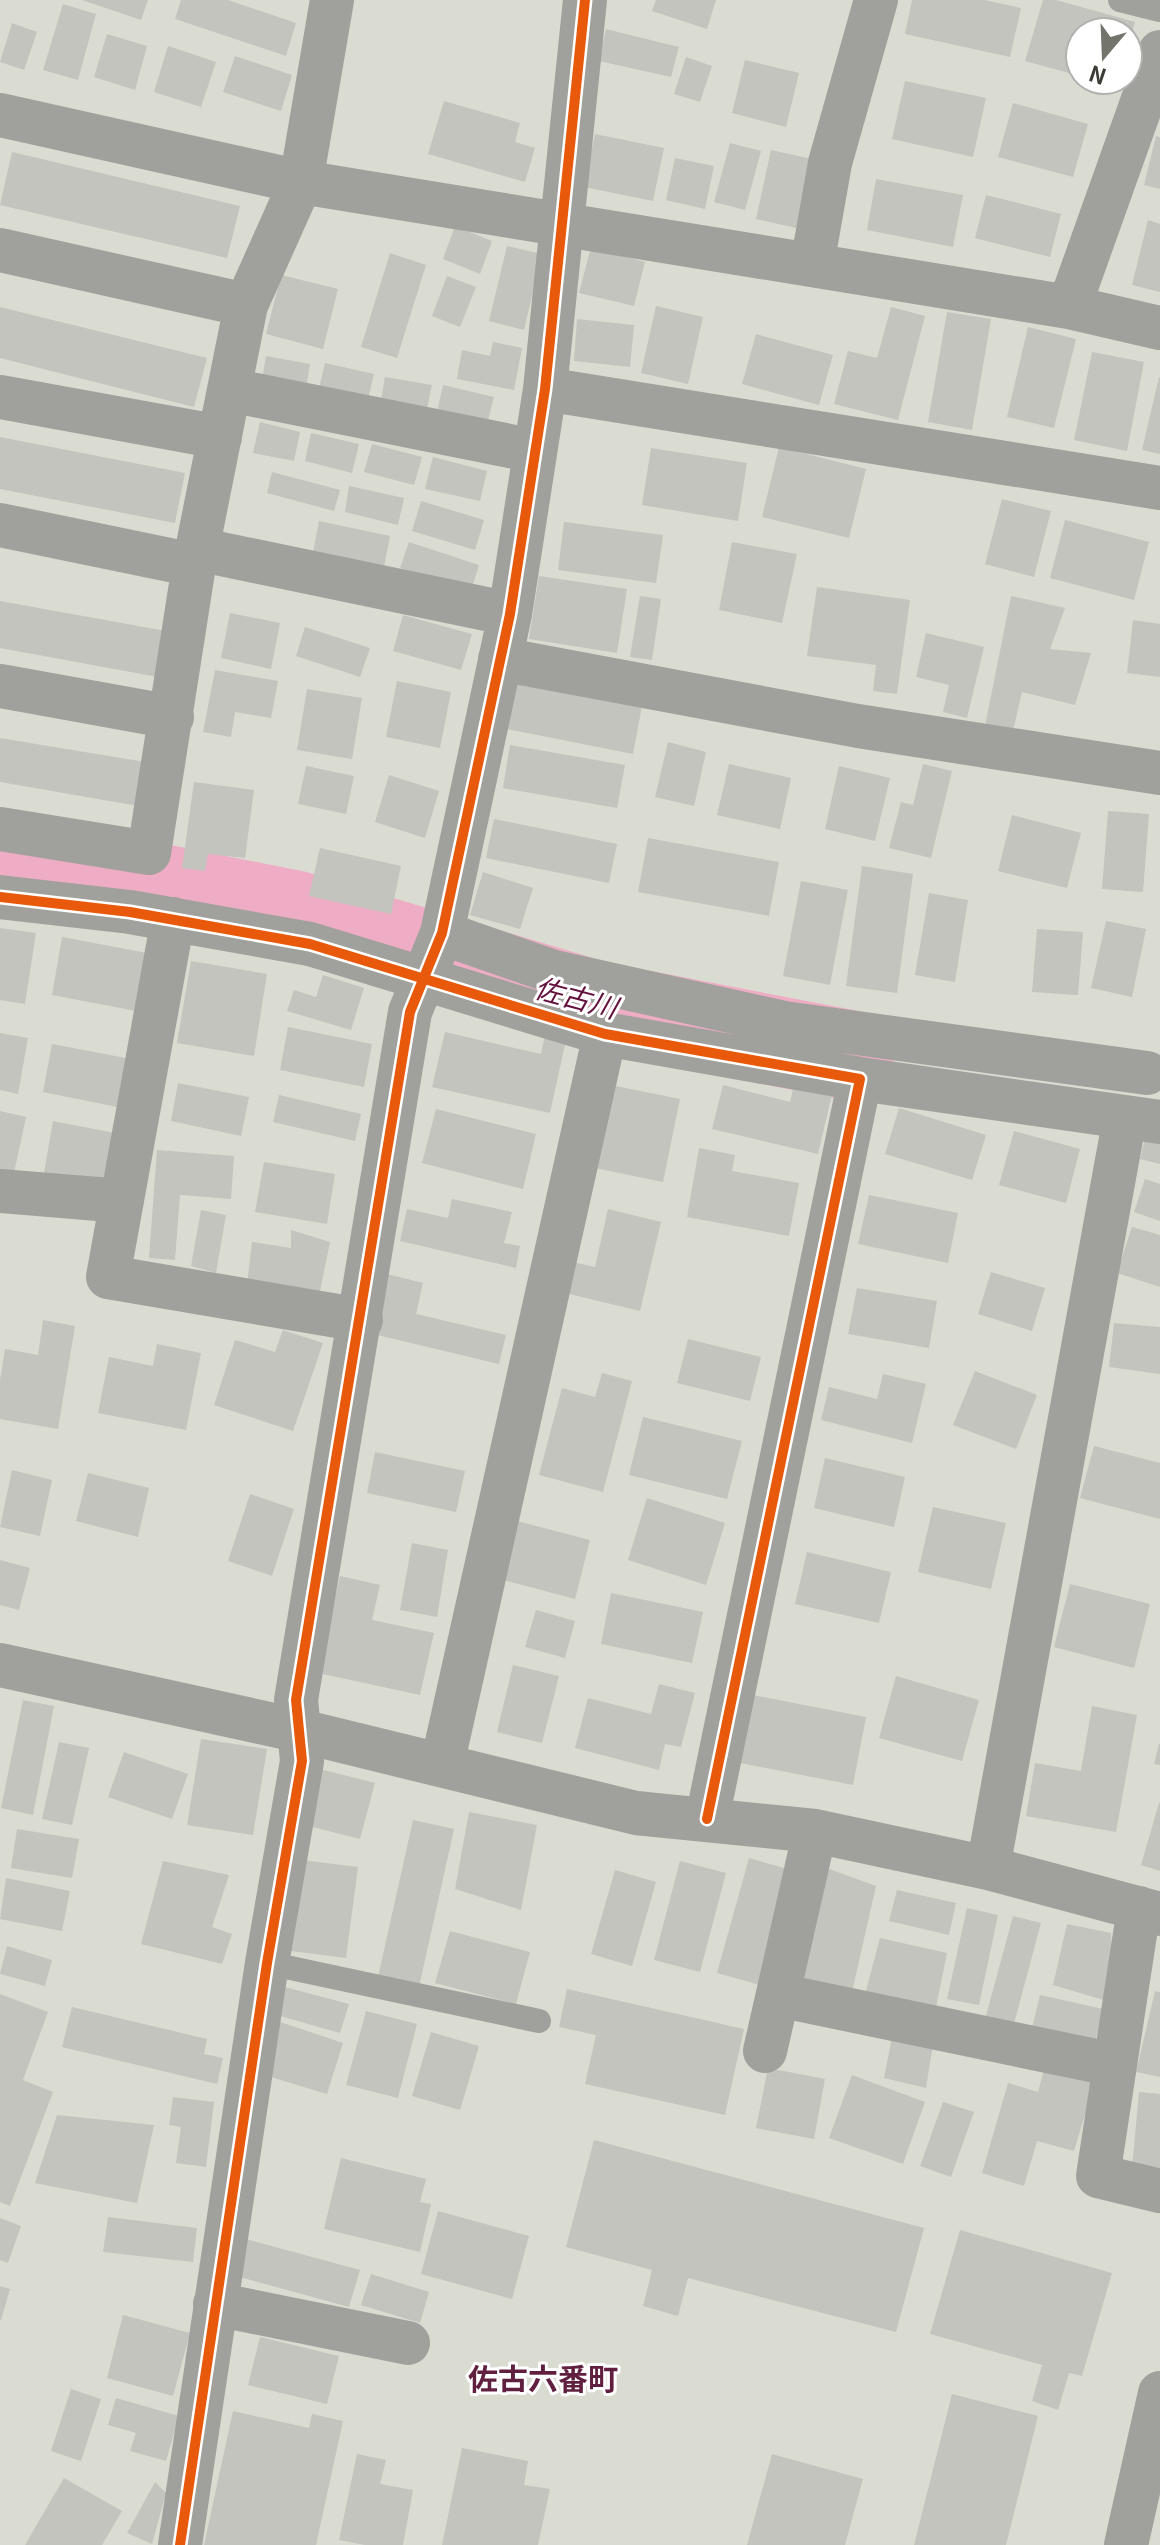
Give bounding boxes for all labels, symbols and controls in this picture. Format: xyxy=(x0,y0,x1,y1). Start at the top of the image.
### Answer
north arrow xyxy=(1064,16,1144,96)
text: N xyxy=(1084,59,1110,95)
water label: 佐古川 xyxy=(531,966,625,1027)
district label: 佐古六番町 xyxy=(468,2355,618,2399)

